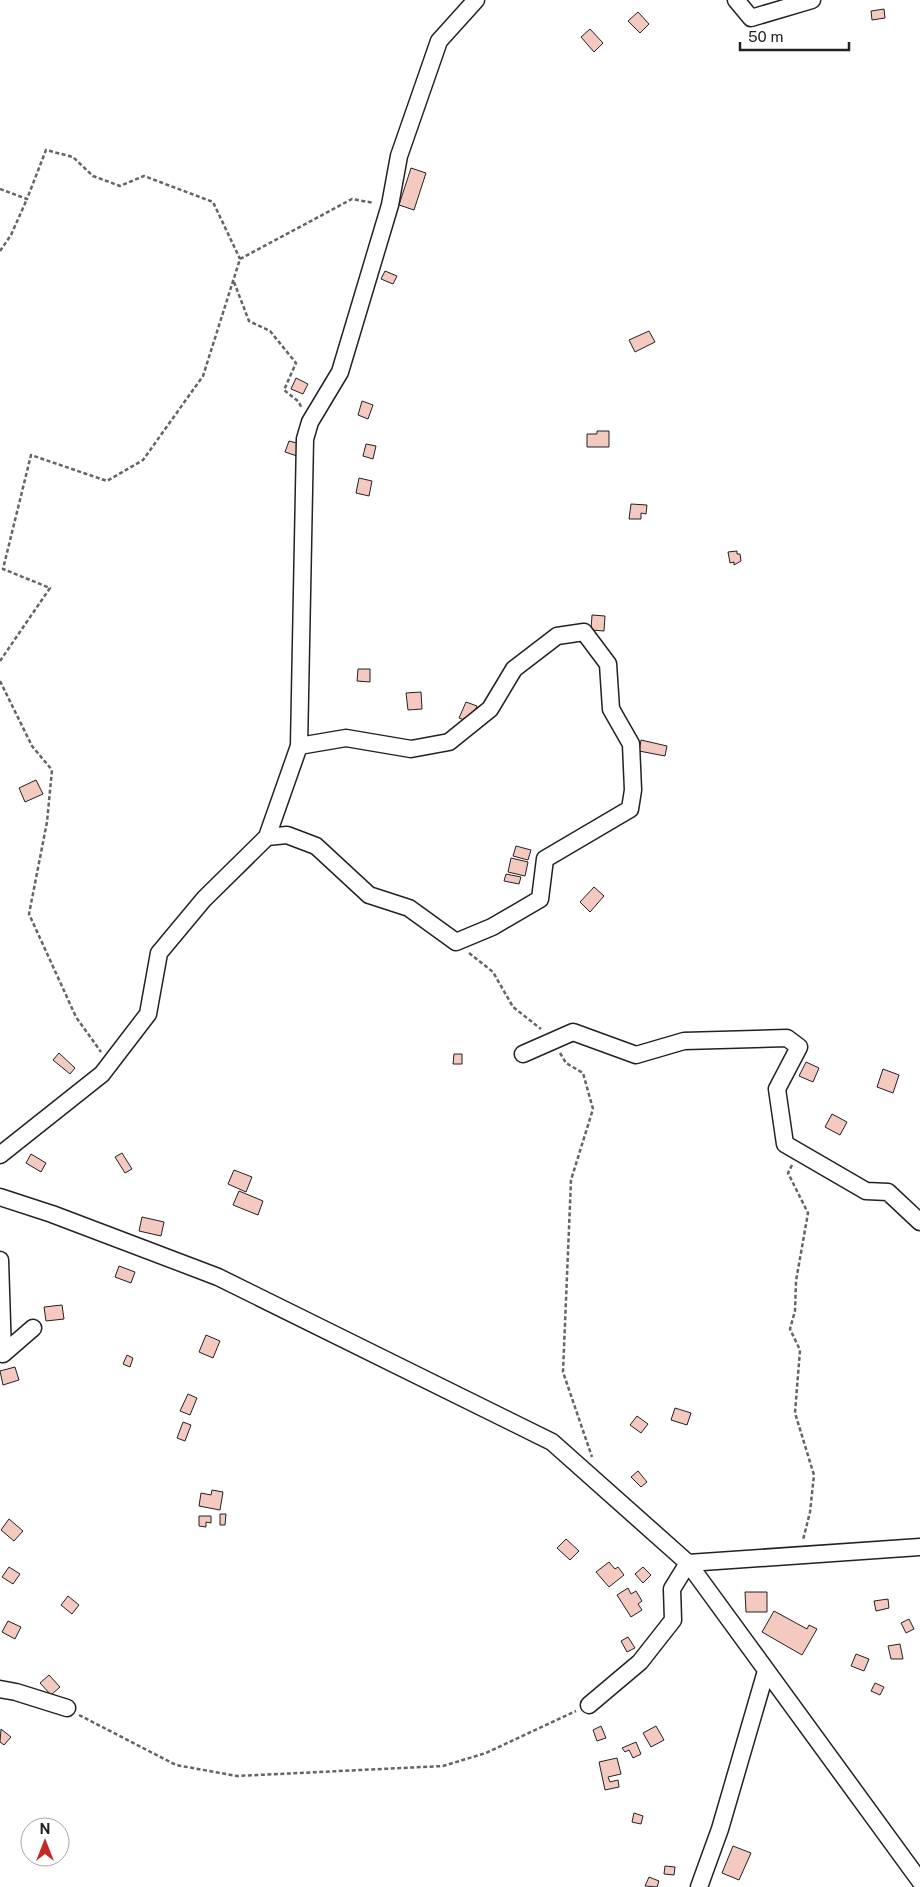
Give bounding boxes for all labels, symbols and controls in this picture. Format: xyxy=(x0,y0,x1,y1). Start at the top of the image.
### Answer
scale bar xyxy=(740,20,849,52)
text: 50 m xyxy=(748,28,783,45)
north arrow xyxy=(20,1817,70,1867)
text: N xyxy=(40,1821,50,1837)

